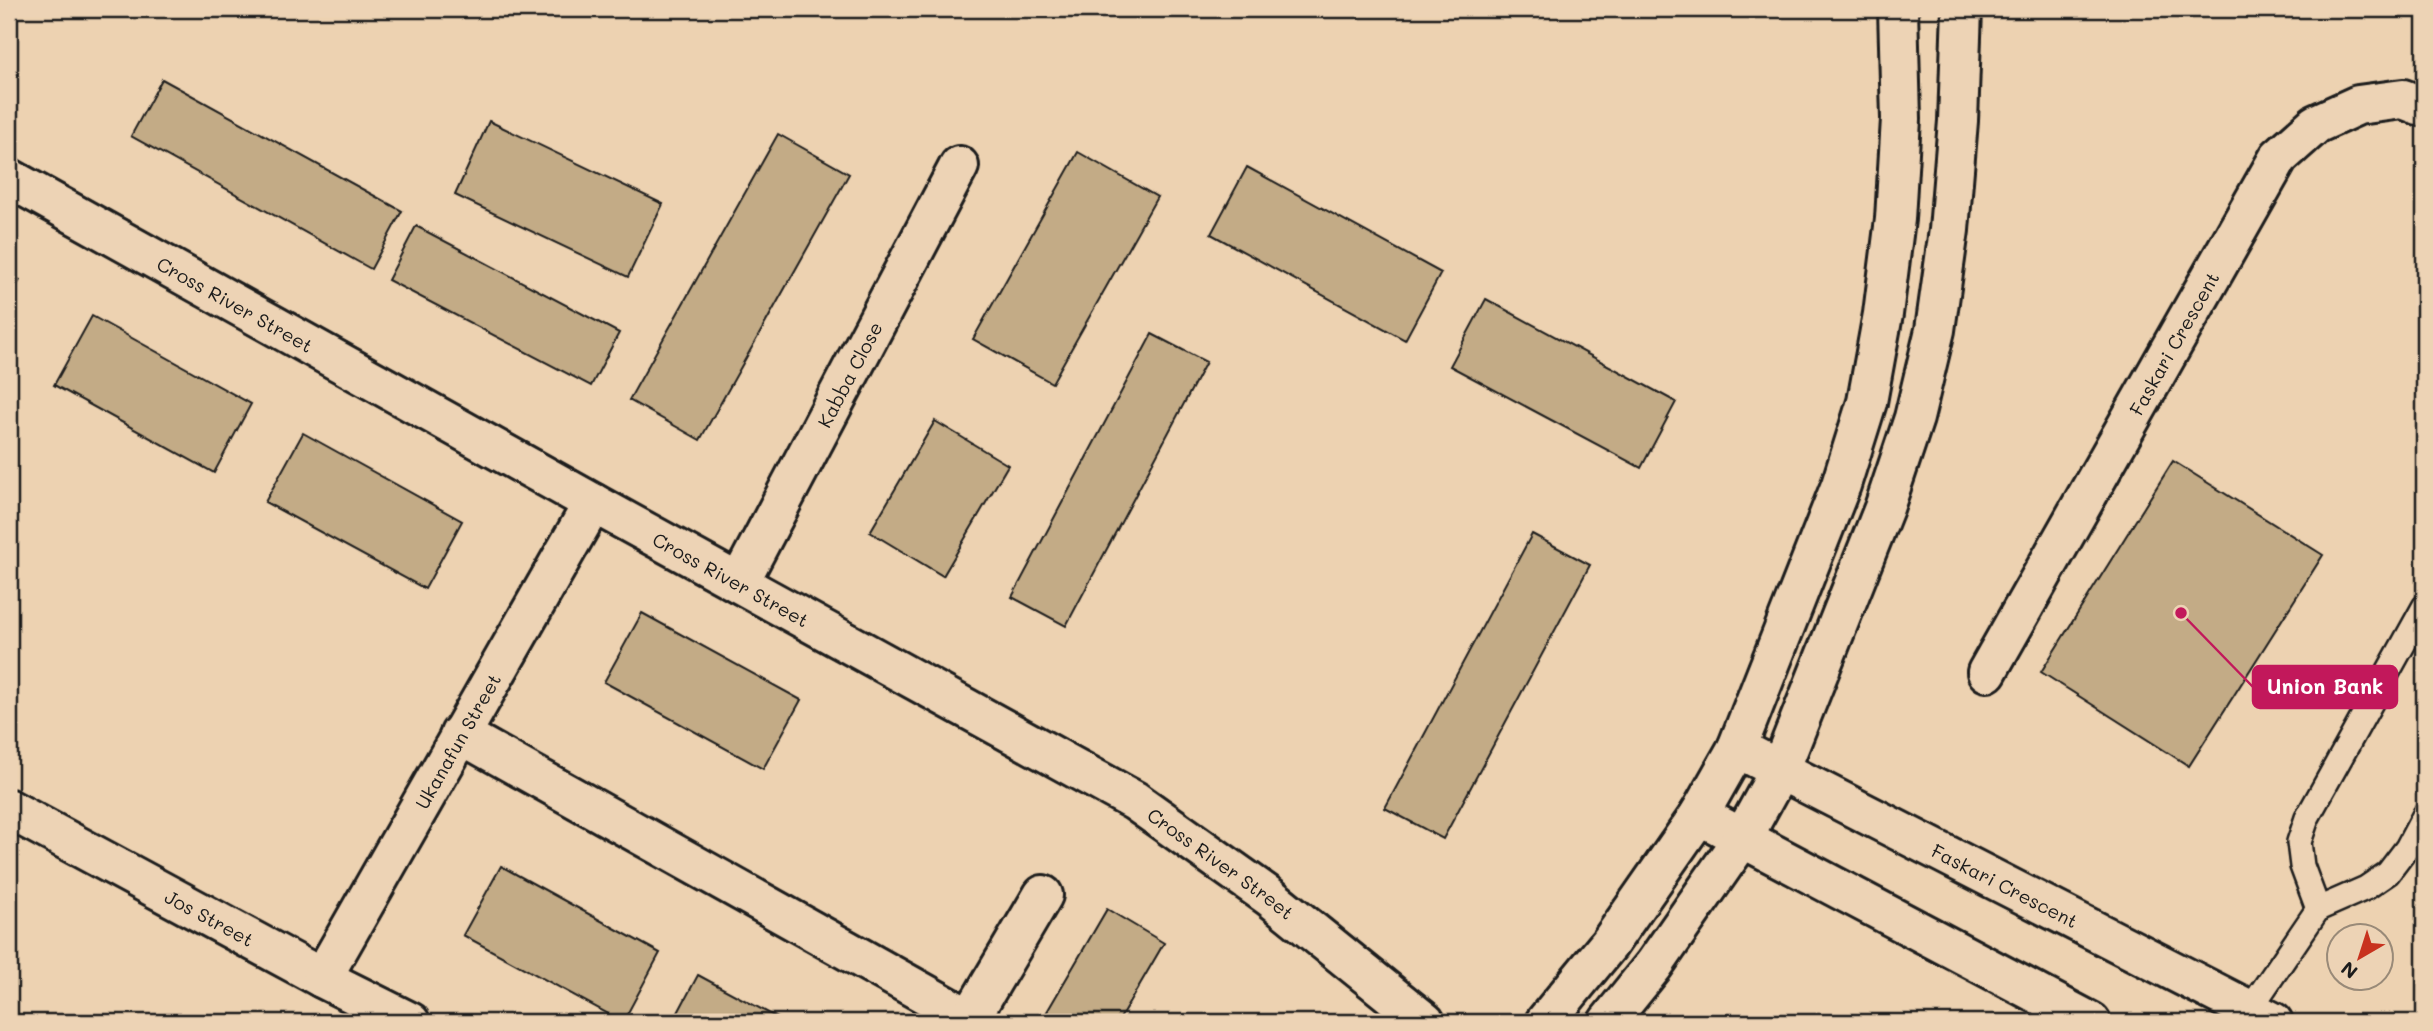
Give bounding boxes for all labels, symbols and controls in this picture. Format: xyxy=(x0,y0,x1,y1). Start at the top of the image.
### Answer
street label: Cross River Street xyxy=(153,250,318,357)
street label: Faskari Crescent xyxy=(2123,267,2224,419)
street label: Kabba Close xyxy=(811,317,887,431)
street label: Cross River Street xyxy=(648,526,814,632)
callout: Union Bank xyxy=(2253,666,2397,708)
street label: Ukanafun Street xyxy=(409,669,506,813)
text: Union Bank xyxy=(2267,672,2383,699)
street label: Cross River Street xyxy=(1143,802,1300,924)
street label: Faskari Crescent xyxy=(1928,837,2082,933)
street label: Jos Street xyxy=(161,883,258,952)
north arrow xyxy=(2324,922,2394,992)
text: N xyxy=(2336,956,2362,985)

